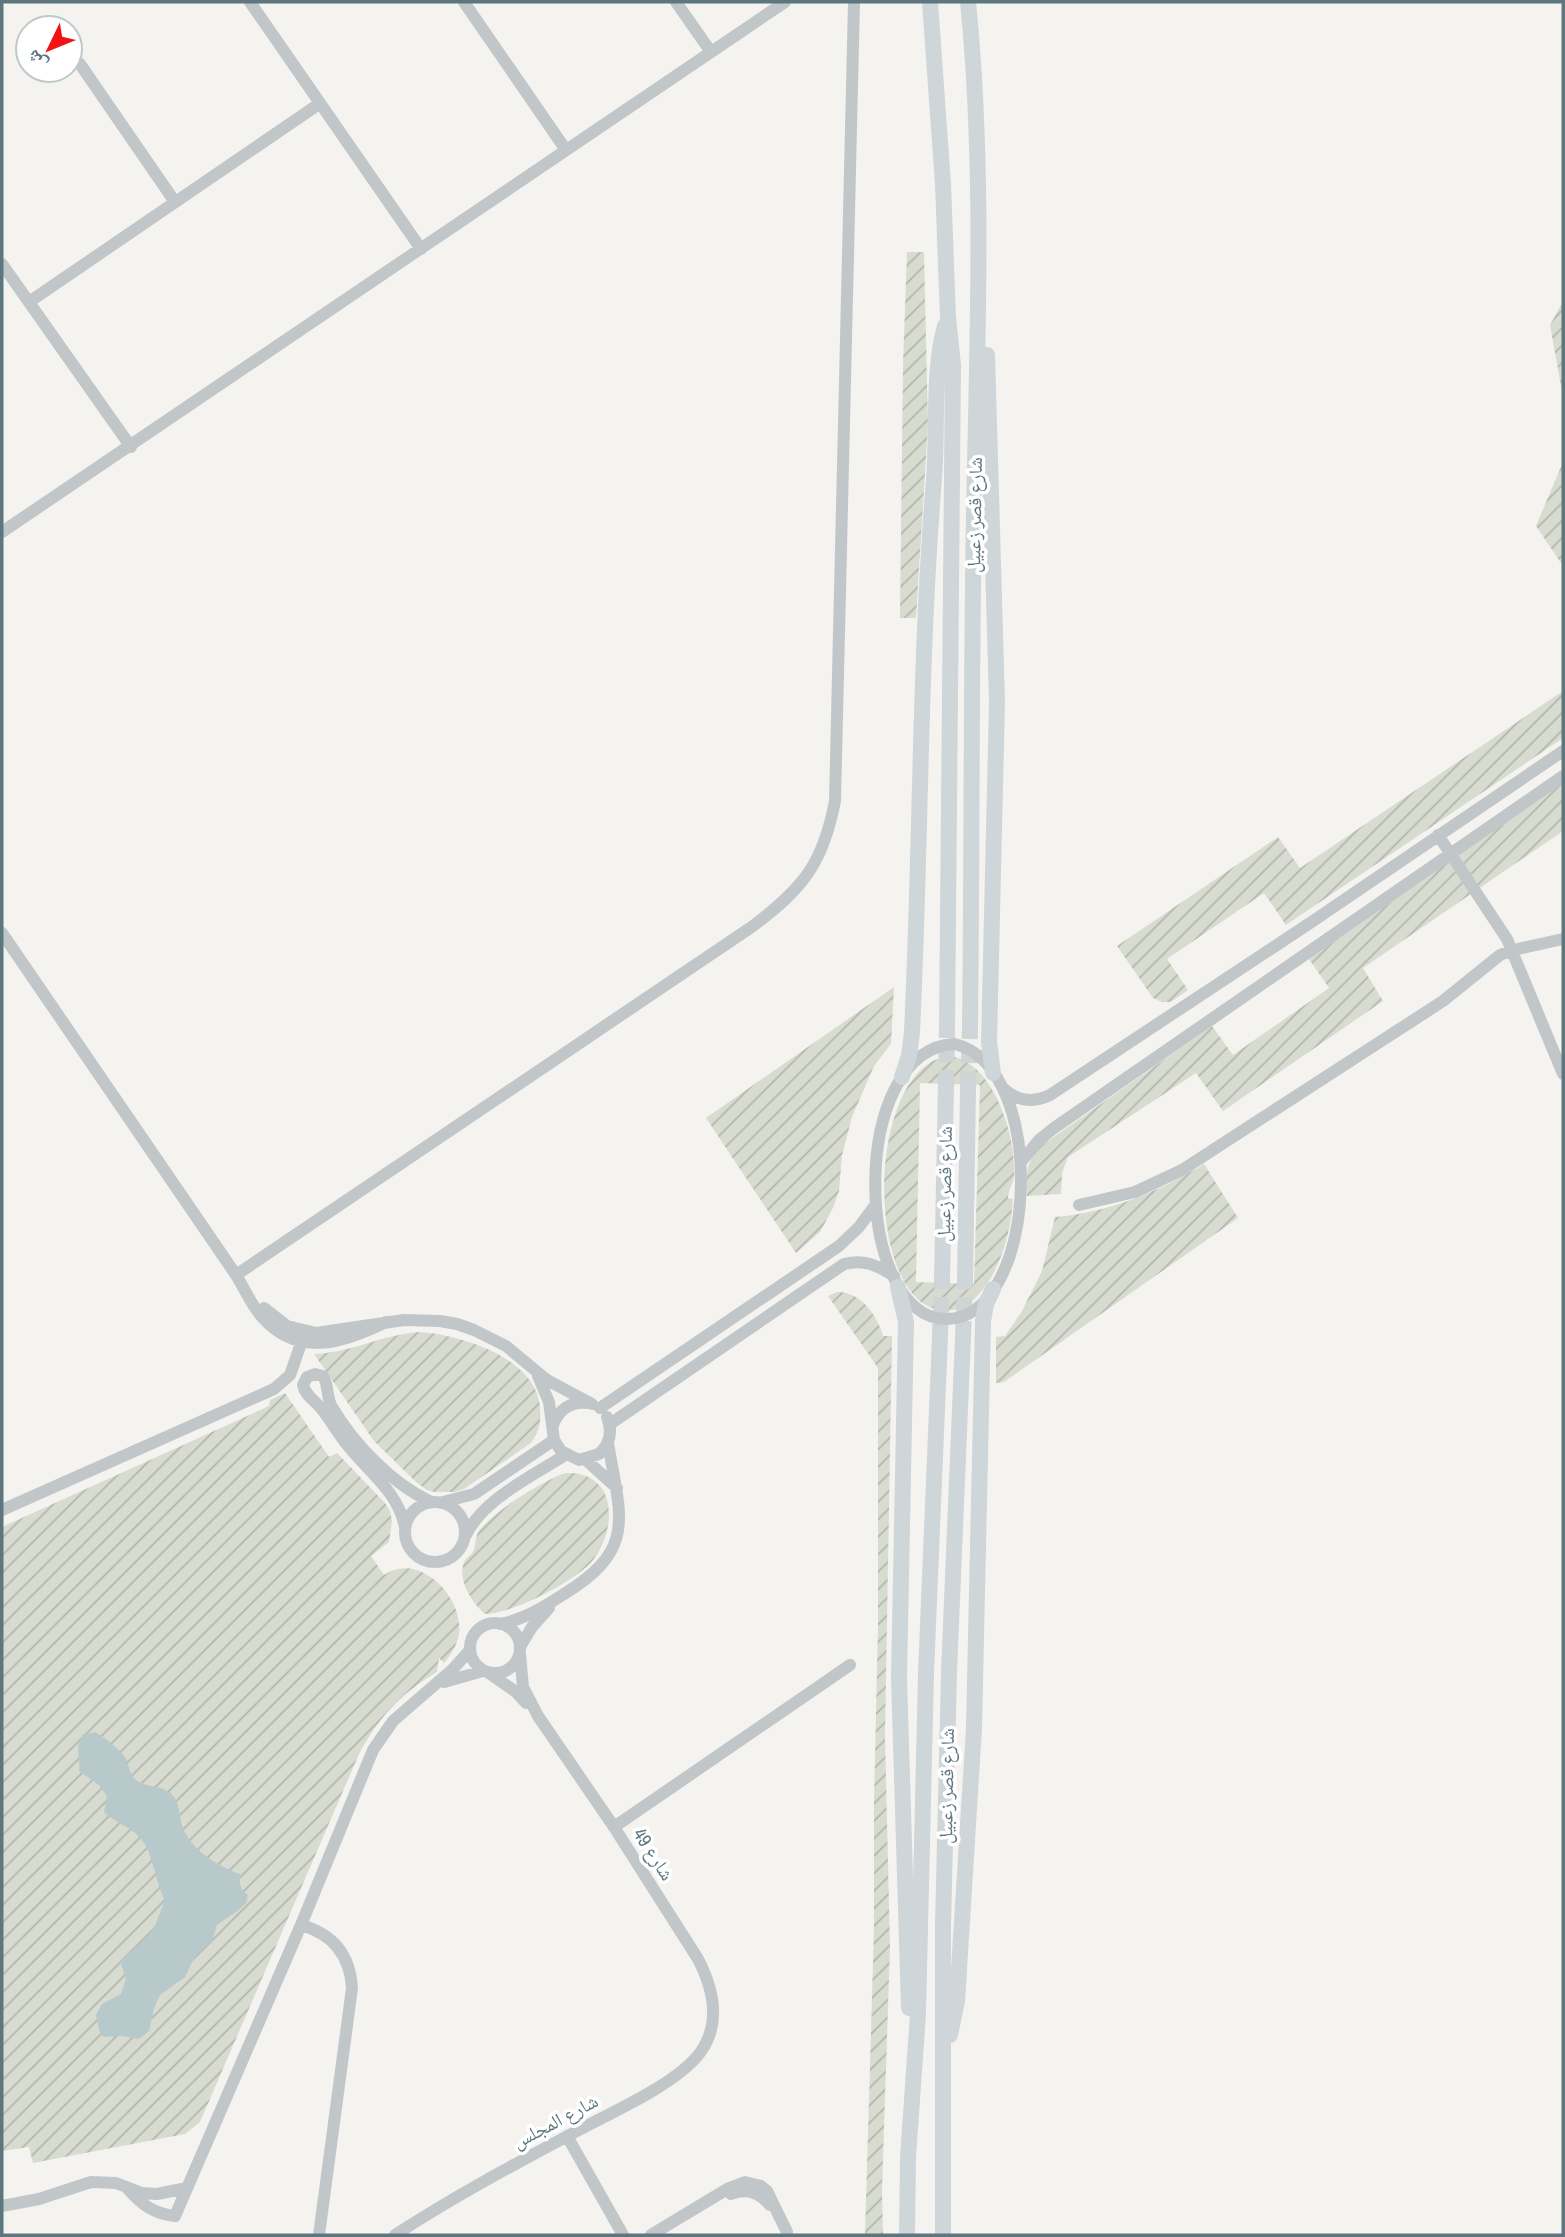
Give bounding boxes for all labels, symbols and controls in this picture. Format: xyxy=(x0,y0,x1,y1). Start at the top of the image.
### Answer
north arrow xyxy=(14,14,84,84)
text: ش xyxy=(20,44,53,77)
street label: شارع قصر زعبيل xyxy=(960,457,988,573)
street label: شارع قصر زعبيل xyxy=(930,1126,958,1242)
street label: شارع قصر زعبيل xyxy=(932,1728,960,1844)
street label: شارع 49 xyxy=(627,1823,681,1885)
street label: شارع المجلس xyxy=(508,2088,602,2154)

